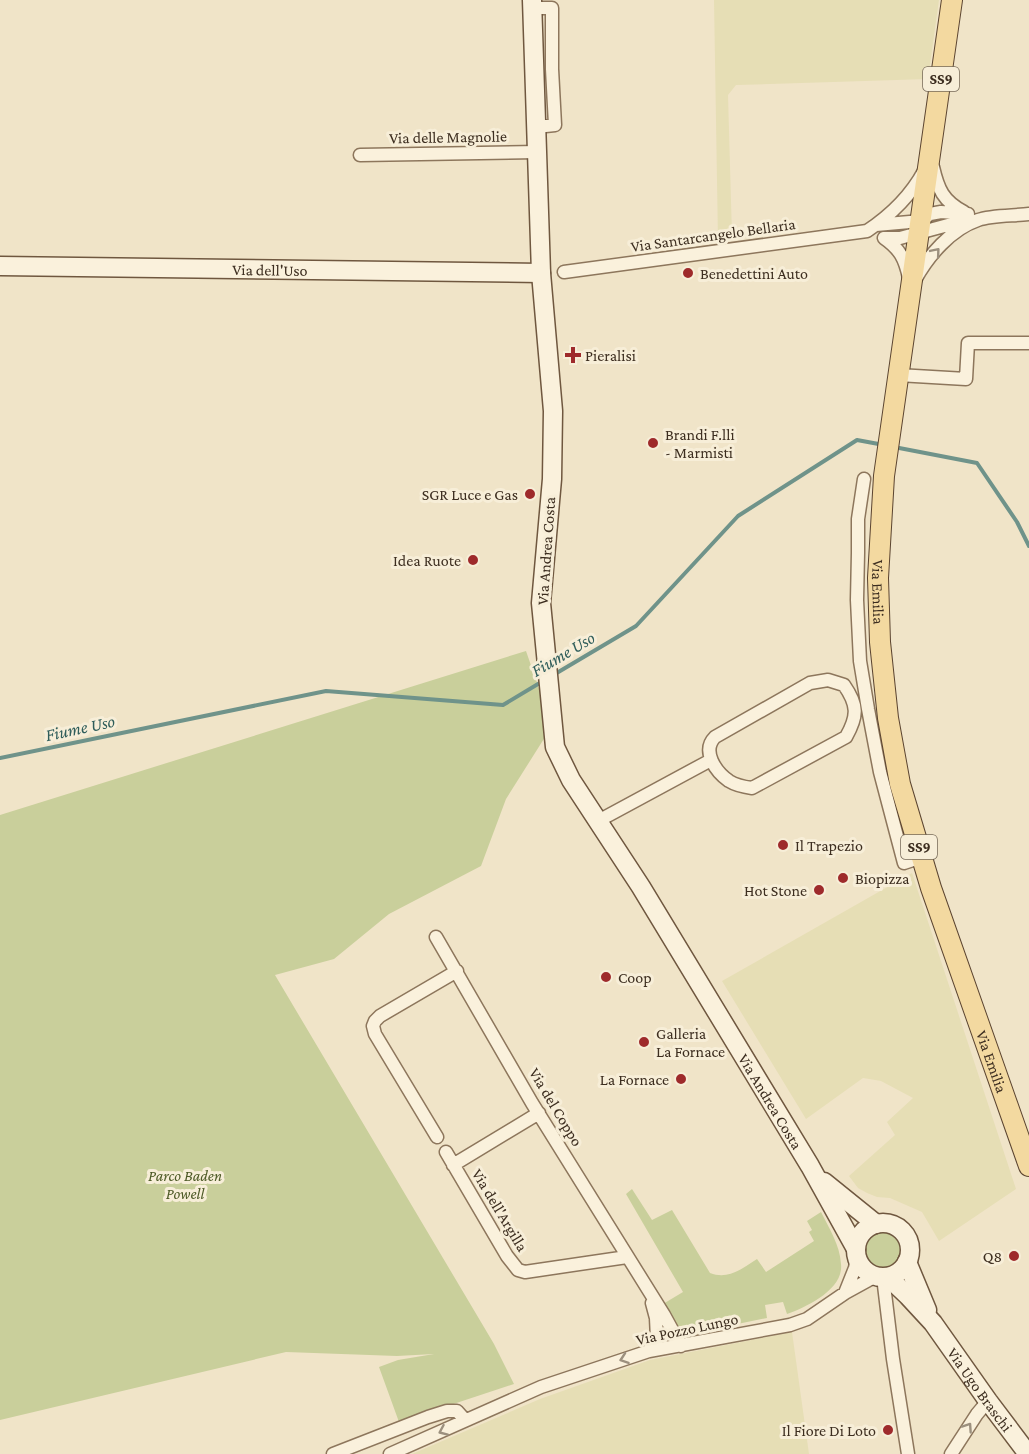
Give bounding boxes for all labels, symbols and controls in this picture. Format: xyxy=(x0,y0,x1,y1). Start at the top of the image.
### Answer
road number: SS9 xyxy=(923,67,959,91)
street label: Via delle Magnolie xyxy=(389,127,507,148)
street label: Via Santarcangelo Bellaria xyxy=(629,215,797,256)
one-way arrow xyxy=(929,248,940,259)
street label: Via dell'Uso xyxy=(232,261,308,278)
place label: Benedettini Auto xyxy=(700,265,808,282)
marker: Benedettini Auto xyxy=(681,266,695,280)
place label: Pieralisi xyxy=(585,347,636,364)
marker: Pieralisi xyxy=(566,348,580,362)
place label: Brandi F.lli - Marmisti xyxy=(665,426,735,461)
marker: Brandi F.lli - Marmisti xyxy=(646,436,660,450)
place label: SGR Luce e Gas xyxy=(422,486,518,503)
marker: SGR Luce e Gas xyxy=(523,487,537,501)
street label: Via Andrea Costa xyxy=(534,496,558,606)
place label: Idea Ruote xyxy=(393,552,461,569)
marker: Idea Ruote xyxy=(466,553,480,567)
street label: Via Emilia xyxy=(869,559,888,625)
water label: Fiume Uso xyxy=(528,627,599,681)
water label: Fiume Uso xyxy=(43,711,117,745)
road number: SS9 xyxy=(901,835,937,859)
place label: Il Trapezio xyxy=(795,837,863,855)
marker: Il Trapezio xyxy=(776,838,790,852)
place label: Biopizza xyxy=(855,870,910,888)
marker: Biopizza xyxy=(836,871,850,885)
place label: Hot Stone xyxy=(744,882,807,899)
marker: Hot Stone xyxy=(812,883,826,897)
place label: Coop xyxy=(618,969,652,987)
marker: Coop xyxy=(599,970,613,984)
place label: Galleria La Fornace xyxy=(656,1025,725,1060)
street label: Via Emilia xyxy=(973,1028,1011,1096)
marker: Galleria La Fornace xyxy=(637,1035,651,1049)
street label: Via Andrea Costa xyxy=(735,1051,807,1153)
street label: Via del Coppo xyxy=(525,1065,586,1150)
place label: La Fornace xyxy=(600,1071,669,1088)
marker: La Fornace xyxy=(674,1072,688,1086)
street label: Via dell'Argilla xyxy=(468,1166,532,1255)
park label: Parco Baden Powell xyxy=(148,1167,222,1202)
place label: Q8 xyxy=(983,1248,1002,1265)
marker: Q8 xyxy=(1007,1249,1021,1263)
street label: Via Pozzo Lungo xyxy=(634,1310,740,1349)
street label: Via Ugo Braschi xyxy=(944,1344,1016,1435)
one-way arrow xyxy=(619,1352,630,1365)
place label: Il Fiore Di Loto xyxy=(782,1422,876,1439)
one-way arrow xyxy=(438,1423,449,1435)
marker: Il Fiore Di Loto xyxy=(881,1423,895,1437)
one-way arrow xyxy=(961,1423,973,1433)

